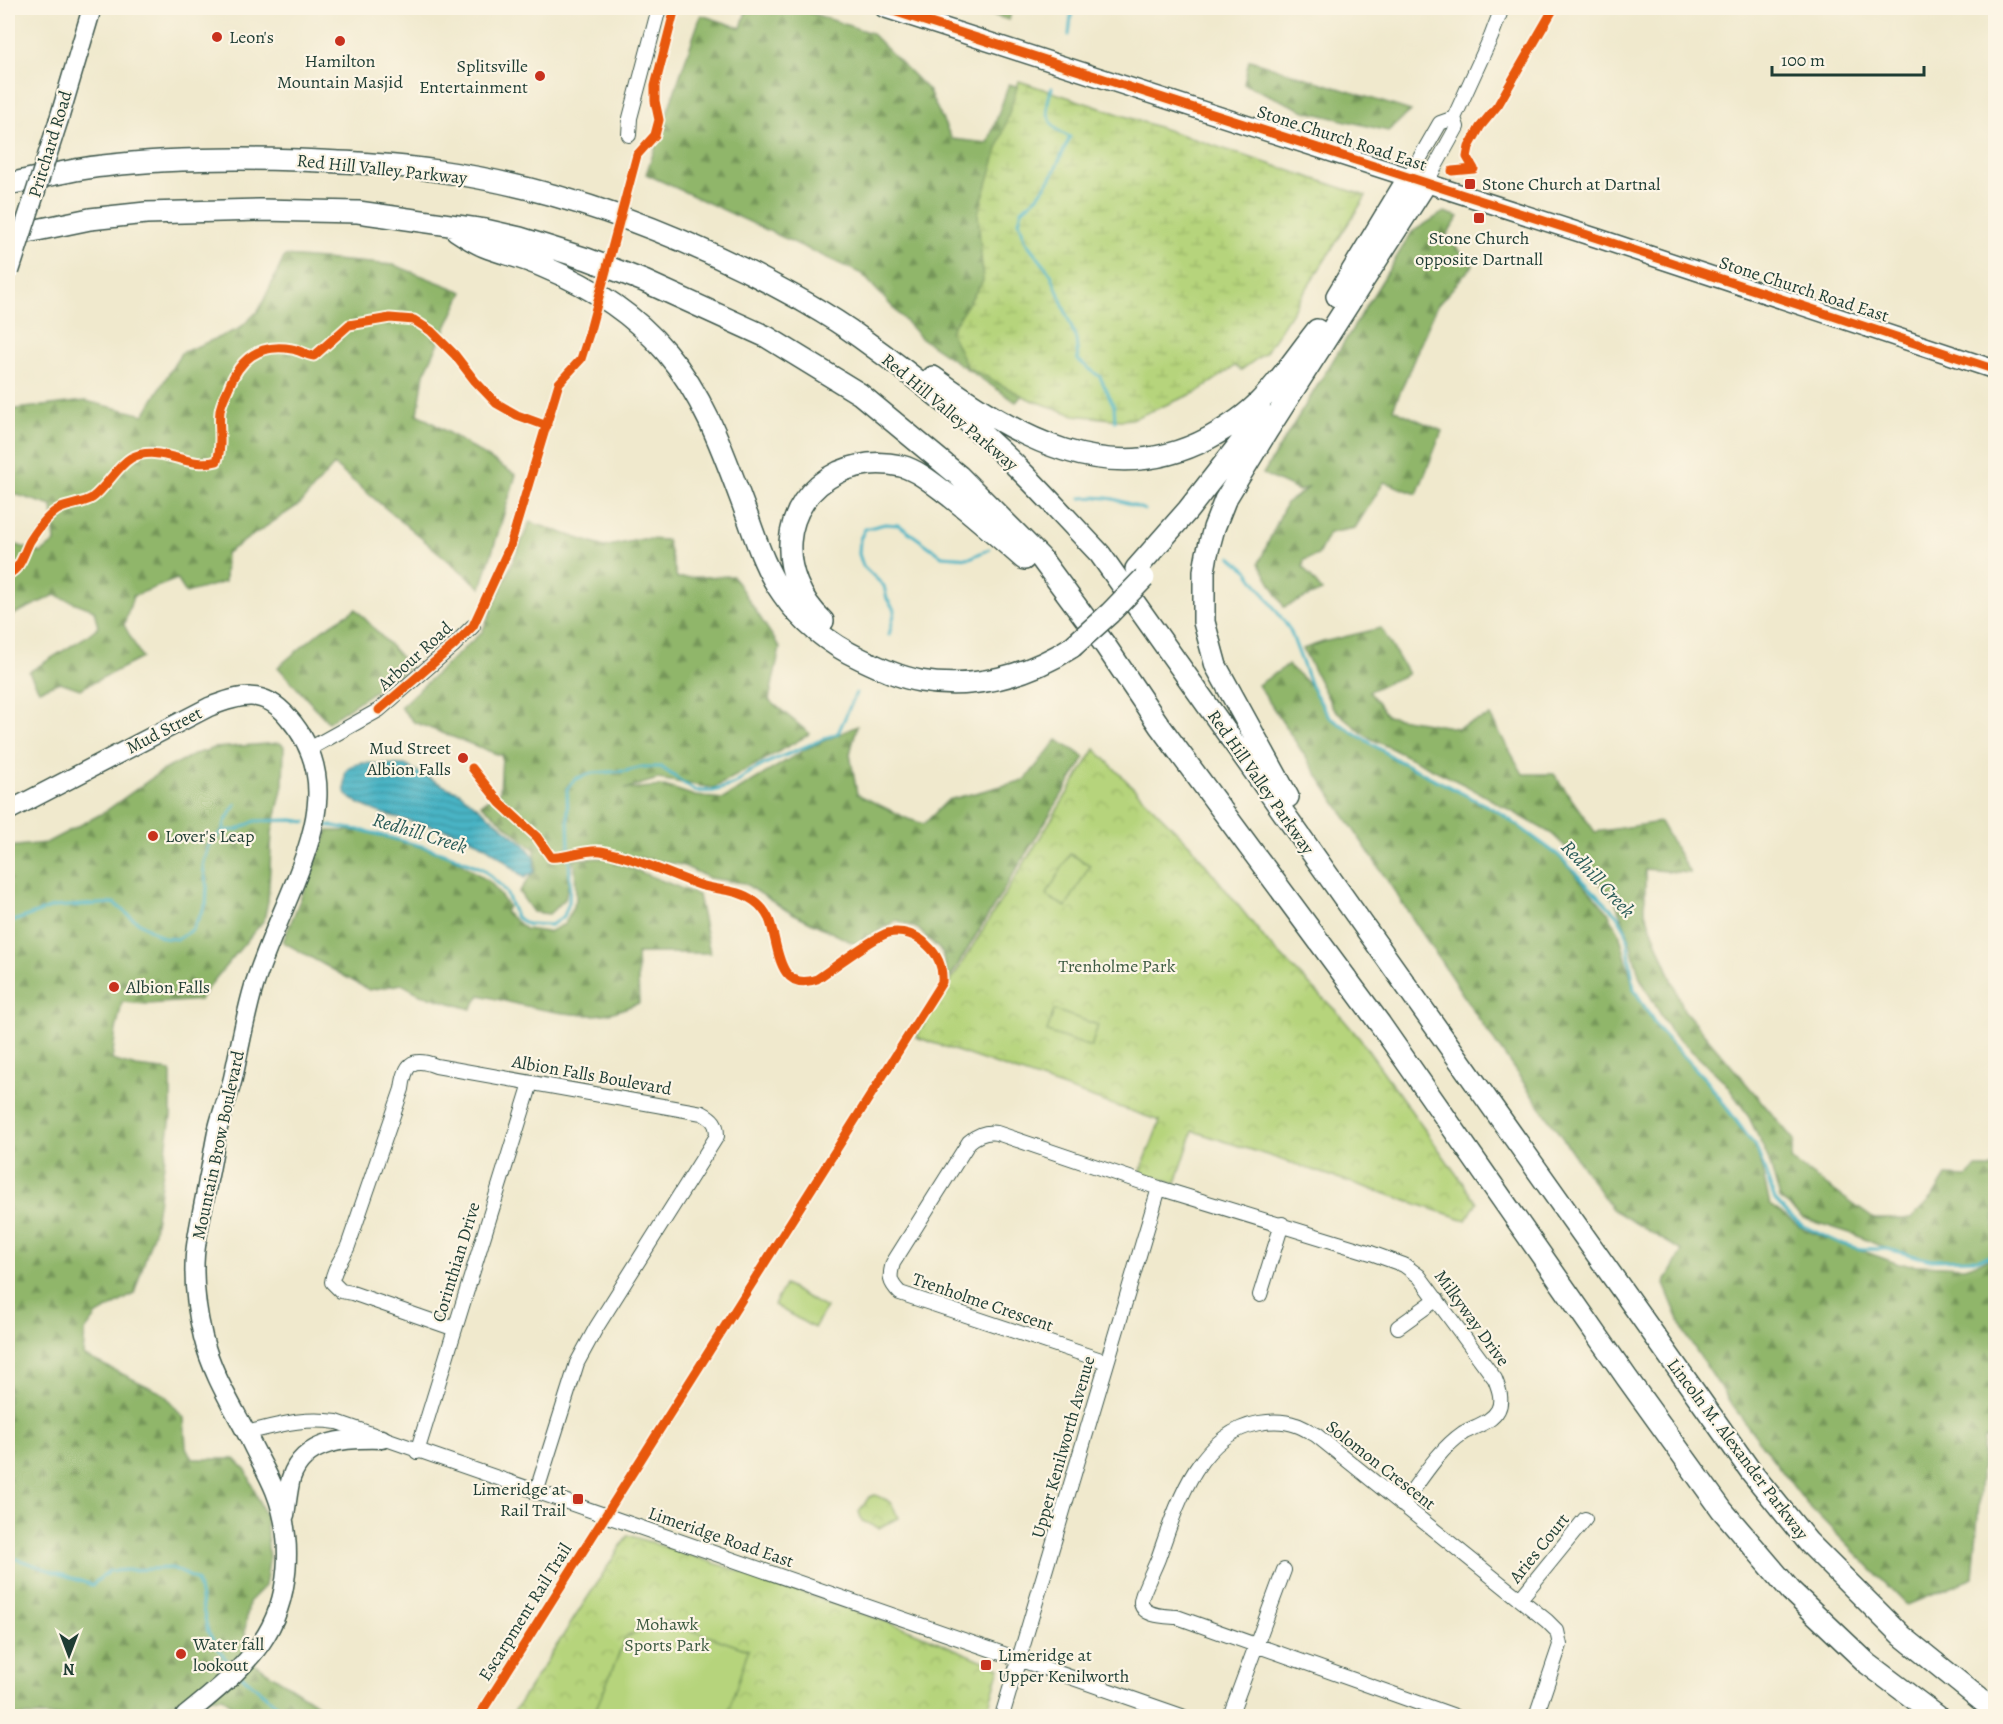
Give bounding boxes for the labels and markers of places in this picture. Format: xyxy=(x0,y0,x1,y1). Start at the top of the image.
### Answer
place label: Leon's xyxy=(229,25,274,49)
marker: Leon's xyxy=(210,30,224,44)
marker: Hamilton Mountain Masjid xyxy=(333,34,347,48)
place label: Hamilton Mountain Masjid xyxy=(277,49,403,94)
place label: Splitsville Entertainment xyxy=(419,54,528,99)
marker: Splitsville Entertainment xyxy=(533,69,547,83)
place label: Stone Church at Dartnal xyxy=(1482,172,1661,196)
marker: Stone Church at Dartnal xyxy=(1463,177,1477,191)
marker: Stone Church opposite Dartnall xyxy=(1472,211,1486,225)
place label: Stone Church opposite Dartnall xyxy=(1415,226,1543,271)
place label: Mud Street Albion Falls xyxy=(366,736,451,781)
marker: Mud Street Albion Falls xyxy=(456,751,470,765)
place label: Lover's Leap xyxy=(165,824,255,848)
marker: Lover's Leap xyxy=(146,829,160,843)
place label: Albion Falls xyxy=(125,975,210,999)
marker: Albion Falls xyxy=(107,980,121,994)
place label: Limeridge at Rail Trail xyxy=(472,1477,567,1522)
marker: Limeridge at Rail Trail xyxy=(571,1492,585,1506)
place label: Water fall lookout xyxy=(192,1632,265,1677)
place label: Limeridge at Upper Kenilworth xyxy=(998,1643,1130,1688)
marker: Water fall lookout xyxy=(174,1647,188,1661)
marker: Limeridge at Upper Kenilworth xyxy=(979,1658,993,1672)

